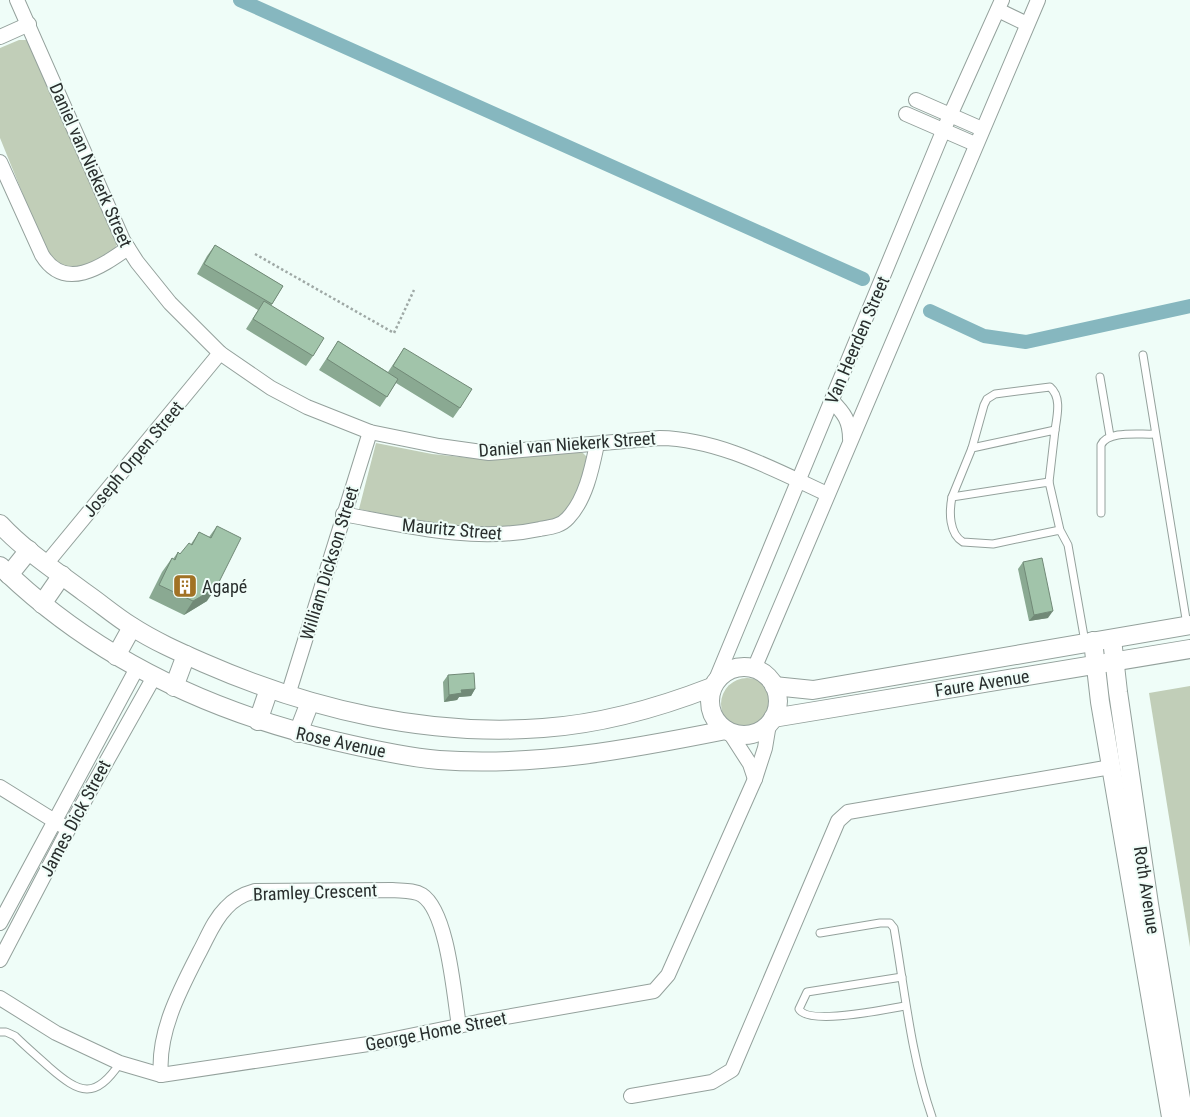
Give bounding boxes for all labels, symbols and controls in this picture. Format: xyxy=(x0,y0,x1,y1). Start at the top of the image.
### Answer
street label: Daniel van Niekerk Street xyxy=(45,80,137,250)
street label: Van Heerden Street xyxy=(821,273,893,407)
street label: Joseph Orpen Street xyxy=(78,397,188,521)
street label: Daniel van Niekerk Street xyxy=(478,427,656,461)
street label: William Dickson Street xyxy=(296,484,362,642)
street label: Mauritz Street xyxy=(401,514,503,544)
building icon: Agapé xyxy=(172,573,198,599)
place label: Agapé xyxy=(202,576,247,597)
street label: Faure Avenue xyxy=(933,665,1031,701)
street label: Rose Avenue xyxy=(294,722,388,762)
street label: James Dick Street xyxy=(35,756,115,880)
street label: Roth Avenue xyxy=(1130,845,1164,935)
street label: Bramley Crescent xyxy=(253,879,377,905)
street label: George Home Street xyxy=(364,1007,508,1055)

